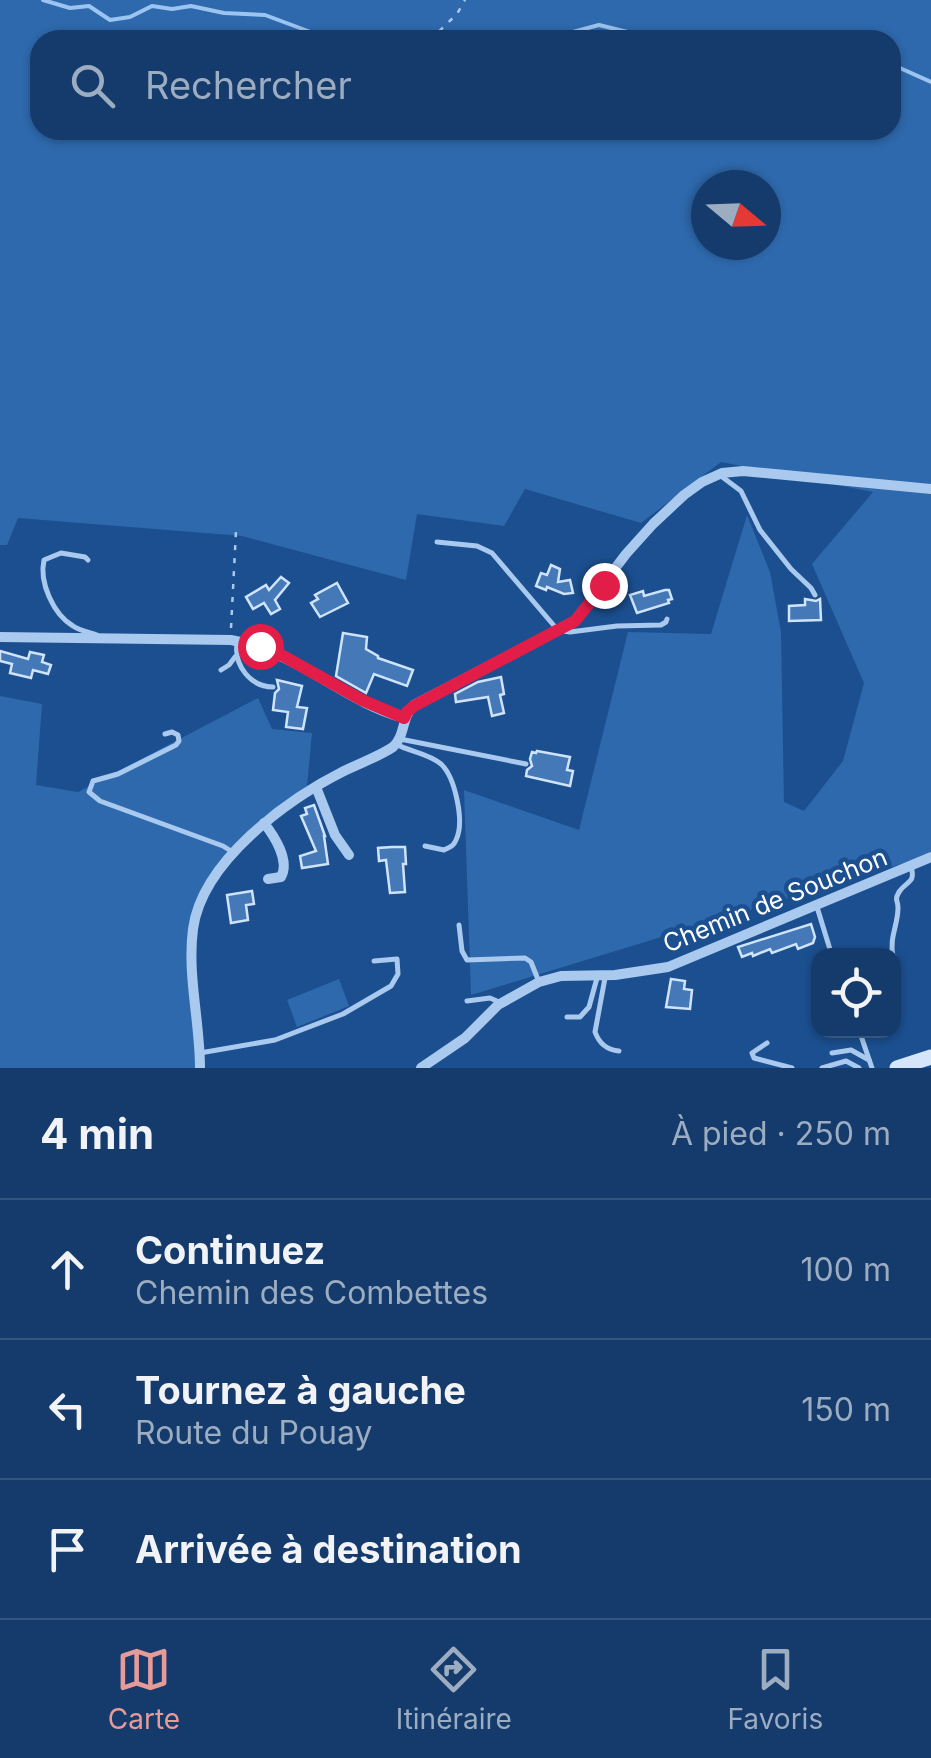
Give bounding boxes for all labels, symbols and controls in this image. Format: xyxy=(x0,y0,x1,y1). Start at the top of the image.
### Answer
search box xyxy=(30,30,901,140)
icon: search xyxy=(65,58,120,113)
text: Rechercher xyxy=(145,62,352,108)
north arrow xyxy=(691,170,781,260)
route end xyxy=(582,563,628,609)
route start xyxy=(238,624,284,670)
street label: Chemin de Souchon xyxy=(659,841,891,959)
map controls xyxy=(811,948,901,1038)
button: locate xyxy=(811,948,901,1038)
text: 4 min xyxy=(40,1108,154,1159)
text: À pied · 250 m xyxy=(671,1114,891,1153)
text: Continuez xyxy=(135,1227,325,1273)
icon: ahead xyxy=(40,1242,95,1297)
text: 100 m xyxy=(801,1250,891,1289)
text: Chemin des Combettes xyxy=(135,1273,488,1312)
text: Tournez à gauche xyxy=(135,1367,466,1413)
icon: left xyxy=(40,1382,95,1437)
text: 150 m xyxy=(801,1390,891,1429)
text: Route du Pouay xyxy=(135,1413,372,1452)
icon: arrive xyxy=(40,1522,95,1577)
text: Arrivée à destination xyxy=(135,1526,522,1572)
tab: Carte xyxy=(108,1642,180,1736)
tab: Itinéraire xyxy=(396,1642,512,1736)
tab: Favoris xyxy=(728,1642,823,1736)

